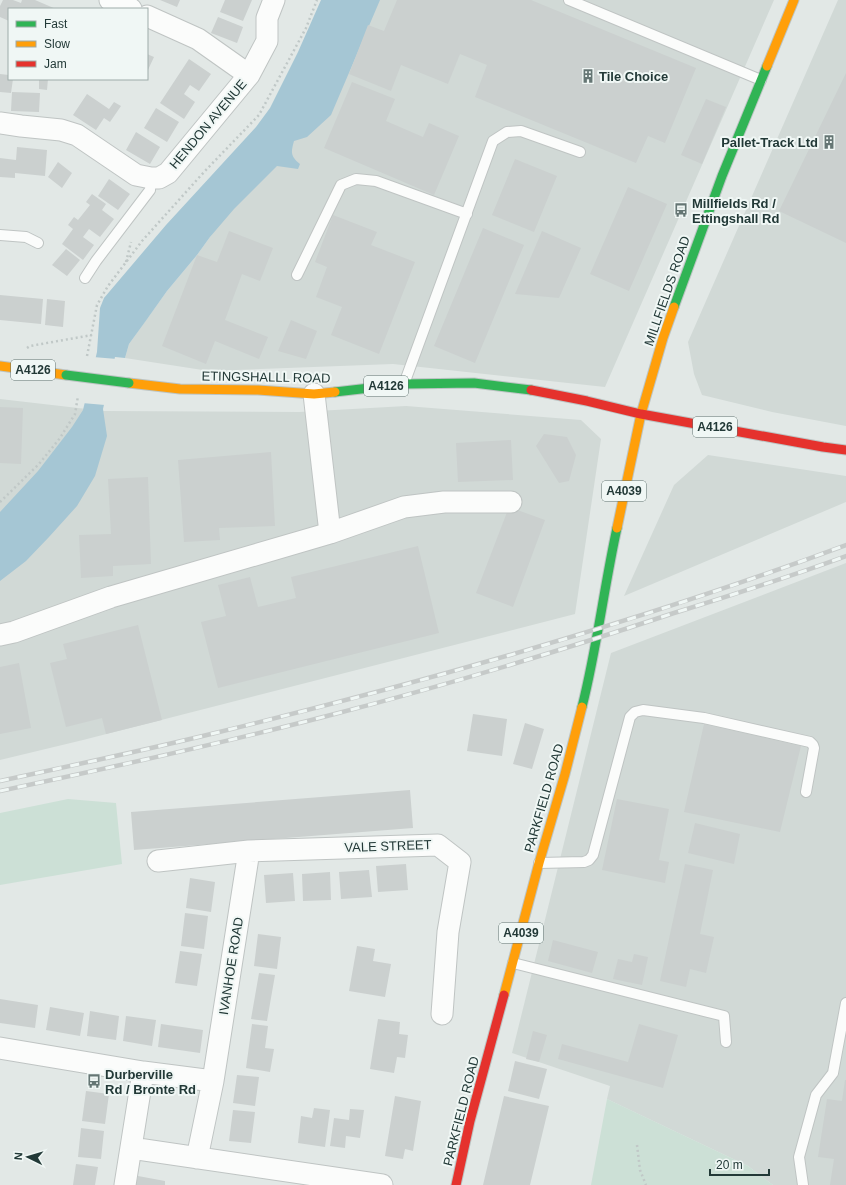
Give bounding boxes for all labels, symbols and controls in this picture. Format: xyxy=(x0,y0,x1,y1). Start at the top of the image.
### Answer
legend xyxy=(8,8,148,80)
text: Fast xyxy=(44,17,68,31)
text: Slow xyxy=(44,37,70,51)
text: Jam xyxy=(44,57,67,71)
building icon: Tile Choice xyxy=(580,68,596,84)
place label: Tile Choice xyxy=(599,69,668,84)
street label: HENDON AVENUE xyxy=(166,76,250,172)
building icon: Pallet-Track Ltd xyxy=(821,134,837,150)
place label: Pallet-Track Ltd xyxy=(721,135,818,150)
place label: Millfields Rd / Ettingshall Rd xyxy=(692,196,779,226)
bus stop icon: Millfields Rd / Ettingshall Rd xyxy=(673,202,689,218)
street label: MILLFIELDS ROAD xyxy=(641,234,693,348)
road number: A4126 xyxy=(11,360,55,380)
street label: ETINGSHALLL ROAD xyxy=(201,368,331,386)
road number: A4126 xyxy=(364,376,408,396)
road number: A4126 xyxy=(693,417,737,437)
road number: A4039 xyxy=(602,481,646,501)
street label: PARKFIELD ROAD xyxy=(521,742,567,854)
street label: VALE STREET xyxy=(344,837,432,855)
street label: IVANHOE ROAD xyxy=(216,916,246,1016)
road number: A4039 xyxy=(499,923,543,943)
street label: PARKFIELD ROAD xyxy=(440,1055,482,1167)
place label: Durberville Rd / Bronte Rd xyxy=(105,1067,196,1097)
bus stop icon: Durberville Rd / Bronte Rd xyxy=(86,1073,102,1089)
north arrow xyxy=(8,1137,48,1177)
scale bar xyxy=(710,1151,769,1177)
text: N xyxy=(12,1152,24,1161)
text: 20 m xyxy=(716,1158,743,1172)

